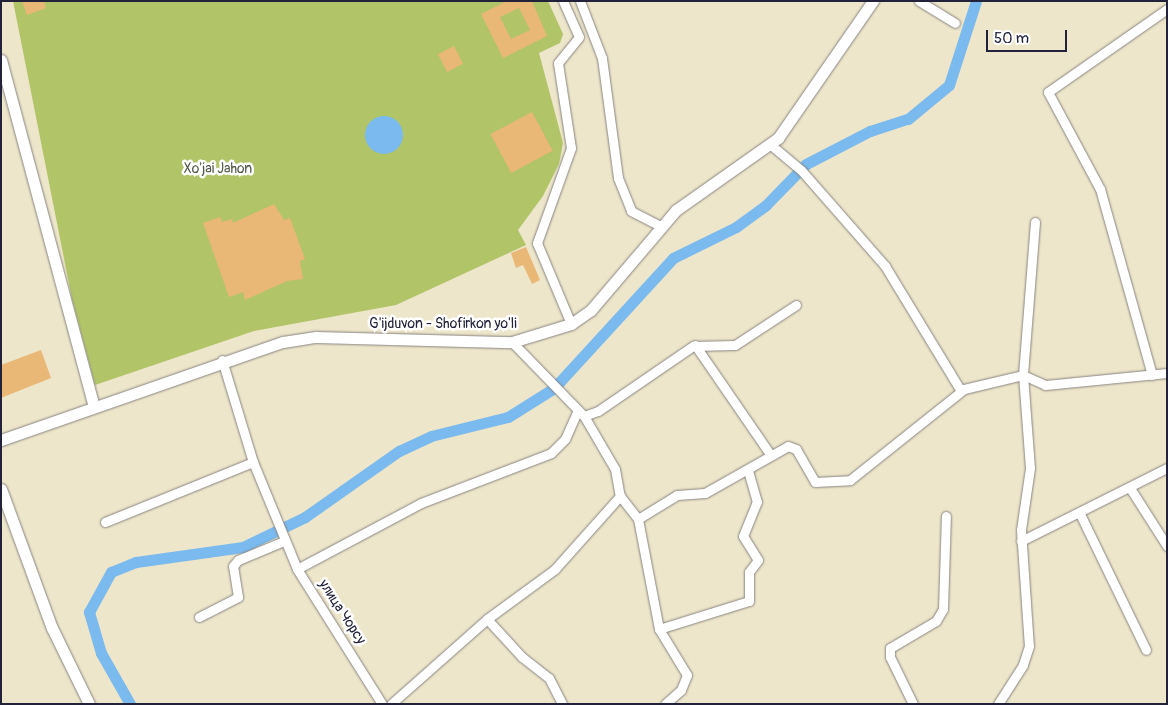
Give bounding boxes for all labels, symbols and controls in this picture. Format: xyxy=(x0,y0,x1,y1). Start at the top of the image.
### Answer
scale bar xyxy=(988,20,1069,52)
text: 50 m xyxy=(994,29,1029,48)
park label: Xo'jai Jahon xyxy=(184,161,252,177)
street label: G'ijduvon - Shofirkon yo'li xyxy=(369,316,517,332)
street label: улица Чорсу xyxy=(315,577,369,647)

